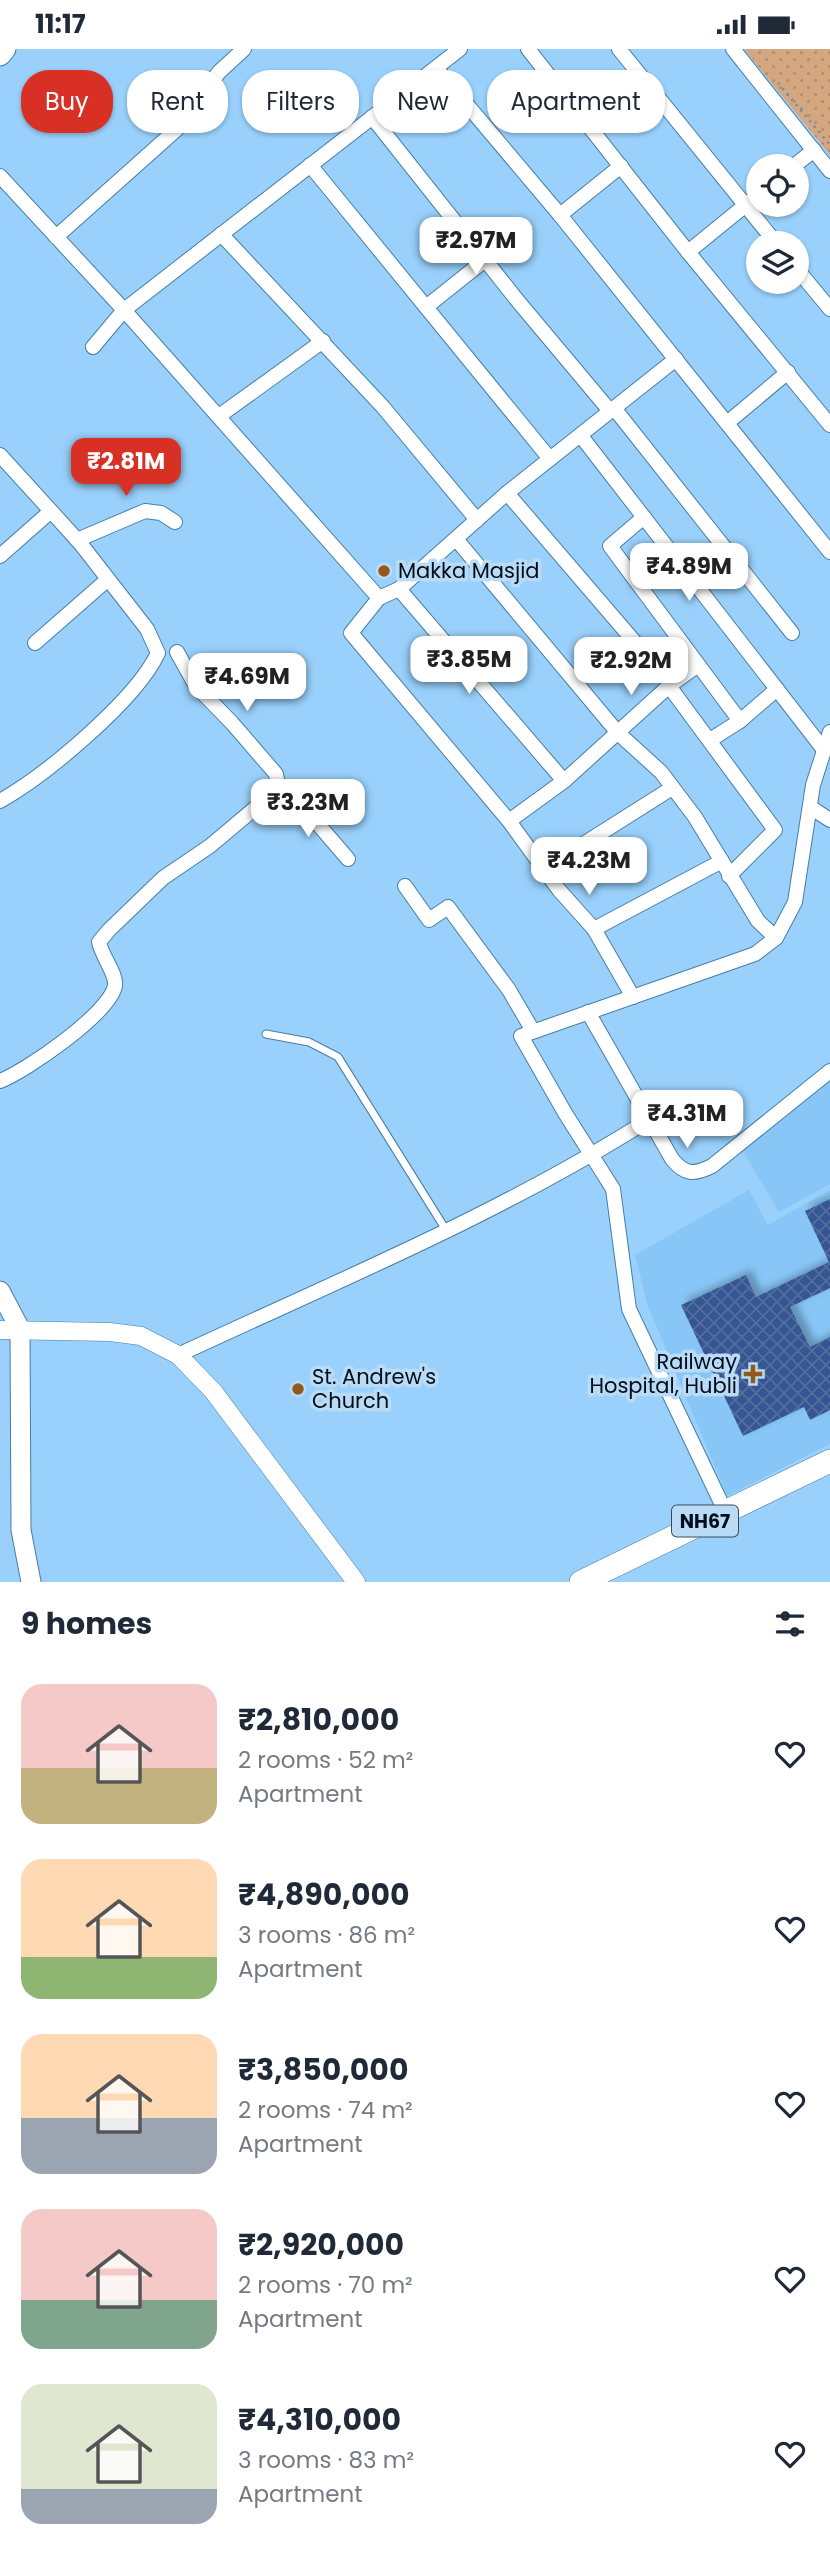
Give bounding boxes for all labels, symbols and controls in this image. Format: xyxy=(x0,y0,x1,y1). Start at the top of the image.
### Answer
text: 11:17 xyxy=(35,6,86,42)
chip: Buy xyxy=(21,70,113,133)
chip: Rent xyxy=(127,70,228,133)
chip: Filters xyxy=(242,70,359,133)
chip: New xyxy=(373,70,473,133)
chip: Apartment xyxy=(487,70,665,133)
map controls xyxy=(746,154,809,294)
button: locate xyxy=(746,154,809,217)
pin: ₹2.97M xyxy=(419,217,533,277)
text: ₹2.97M xyxy=(436,224,516,256)
button: layers xyxy=(746,231,809,294)
pin: ₹2.81M xyxy=(69,439,183,498)
text: ₹2.81M xyxy=(87,445,165,477)
pin: ₹4.89M xyxy=(632,543,746,603)
text: ₹4.89M xyxy=(646,550,732,582)
place label: Makka Masjid xyxy=(398,556,540,585)
marker: Makka Masjid xyxy=(376,563,392,579)
pin: ₹3.85M xyxy=(412,637,526,696)
pin: ₹2.92M xyxy=(574,637,688,697)
text: ₹3.85M xyxy=(426,643,512,675)
text: ₹2.92M xyxy=(590,644,672,676)
pin: ₹4.69M xyxy=(190,653,304,713)
text: ₹4.69M xyxy=(204,660,290,692)
pin: ₹3.23M xyxy=(251,779,365,839)
text: ₹3.23M xyxy=(267,786,349,818)
pin: ₹4.23M xyxy=(532,837,646,897)
text: ₹4.23M xyxy=(547,844,631,876)
pin: ₹4.31M xyxy=(630,1091,744,1150)
text: ₹4.31M xyxy=(647,1097,727,1129)
place label: Railway Hospital, Hubli xyxy=(589,1347,737,1400)
place label: St. Andrew's Church xyxy=(312,1362,436,1415)
marker: Railway Hospital, Hubli xyxy=(743,1364,763,1384)
marker: St. Andrew's Church xyxy=(290,1381,306,1397)
road number: NH67 xyxy=(672,1505,738,1537)
text: 9 homes xyxy=(21,1602,152,1645)
icon: filters xyxy=(771,1605,809,1643)
text: ₹2,810,000 xyxy=(238,1698,399,1741)
icon: home xyxy=(77,1712,161,1796)
icon: heart xyxy=(771,1735,809,1773)
text: 2 rooms · 52 m² xyxy=(238,1744,413,1776)
text: Apartment xyxy=(238,1778,363,1810)
text: ₹4,890,000 xyxy=(238,1873,410,1916)
icon: home xyxy=(77,1887,161,1971)
icon: heart xyxy=(771,1910,809,1948)
text: 3 rooms · 86 m² xyxy=(238,1919,415,1951)
text: Apartment xyxy=(238,1953,363,1985)
text: ₹3,850,000 xyxy=(238,2048,409,2091)
icon: home xyxy=(77,2062,161,2146)
icon: heart xyxy=(771,2085,809,2123)
text: 2 rooms · 74 m² xyxy=(238,2094,413,2126)
text: Apartment xyxy=(238,2128,363,2160)
text: ₹2,920,000 xyxy=(238,2223,404,2266)
icon: home xyxy=(77,2237,161,2321)
icon: heart xyxy=(771,2260,809,2298)
text: 2 rooms · 70 m² xyxy=(238,2269,413,2301)
text: Apartment xyxy=(238,2303,363,2335)
text: ₹4,310,000 xyxy=(238,2398,401,2441)
icon: home xyxy=(77,2412,161,2496)
icon: heart xyxy=(771,2435,809,2473)
text: 3 rooms · 83 m² xyxy=(238,2444,414,2476)
text: Apartment xyxy=(238,2478,363,2510)

